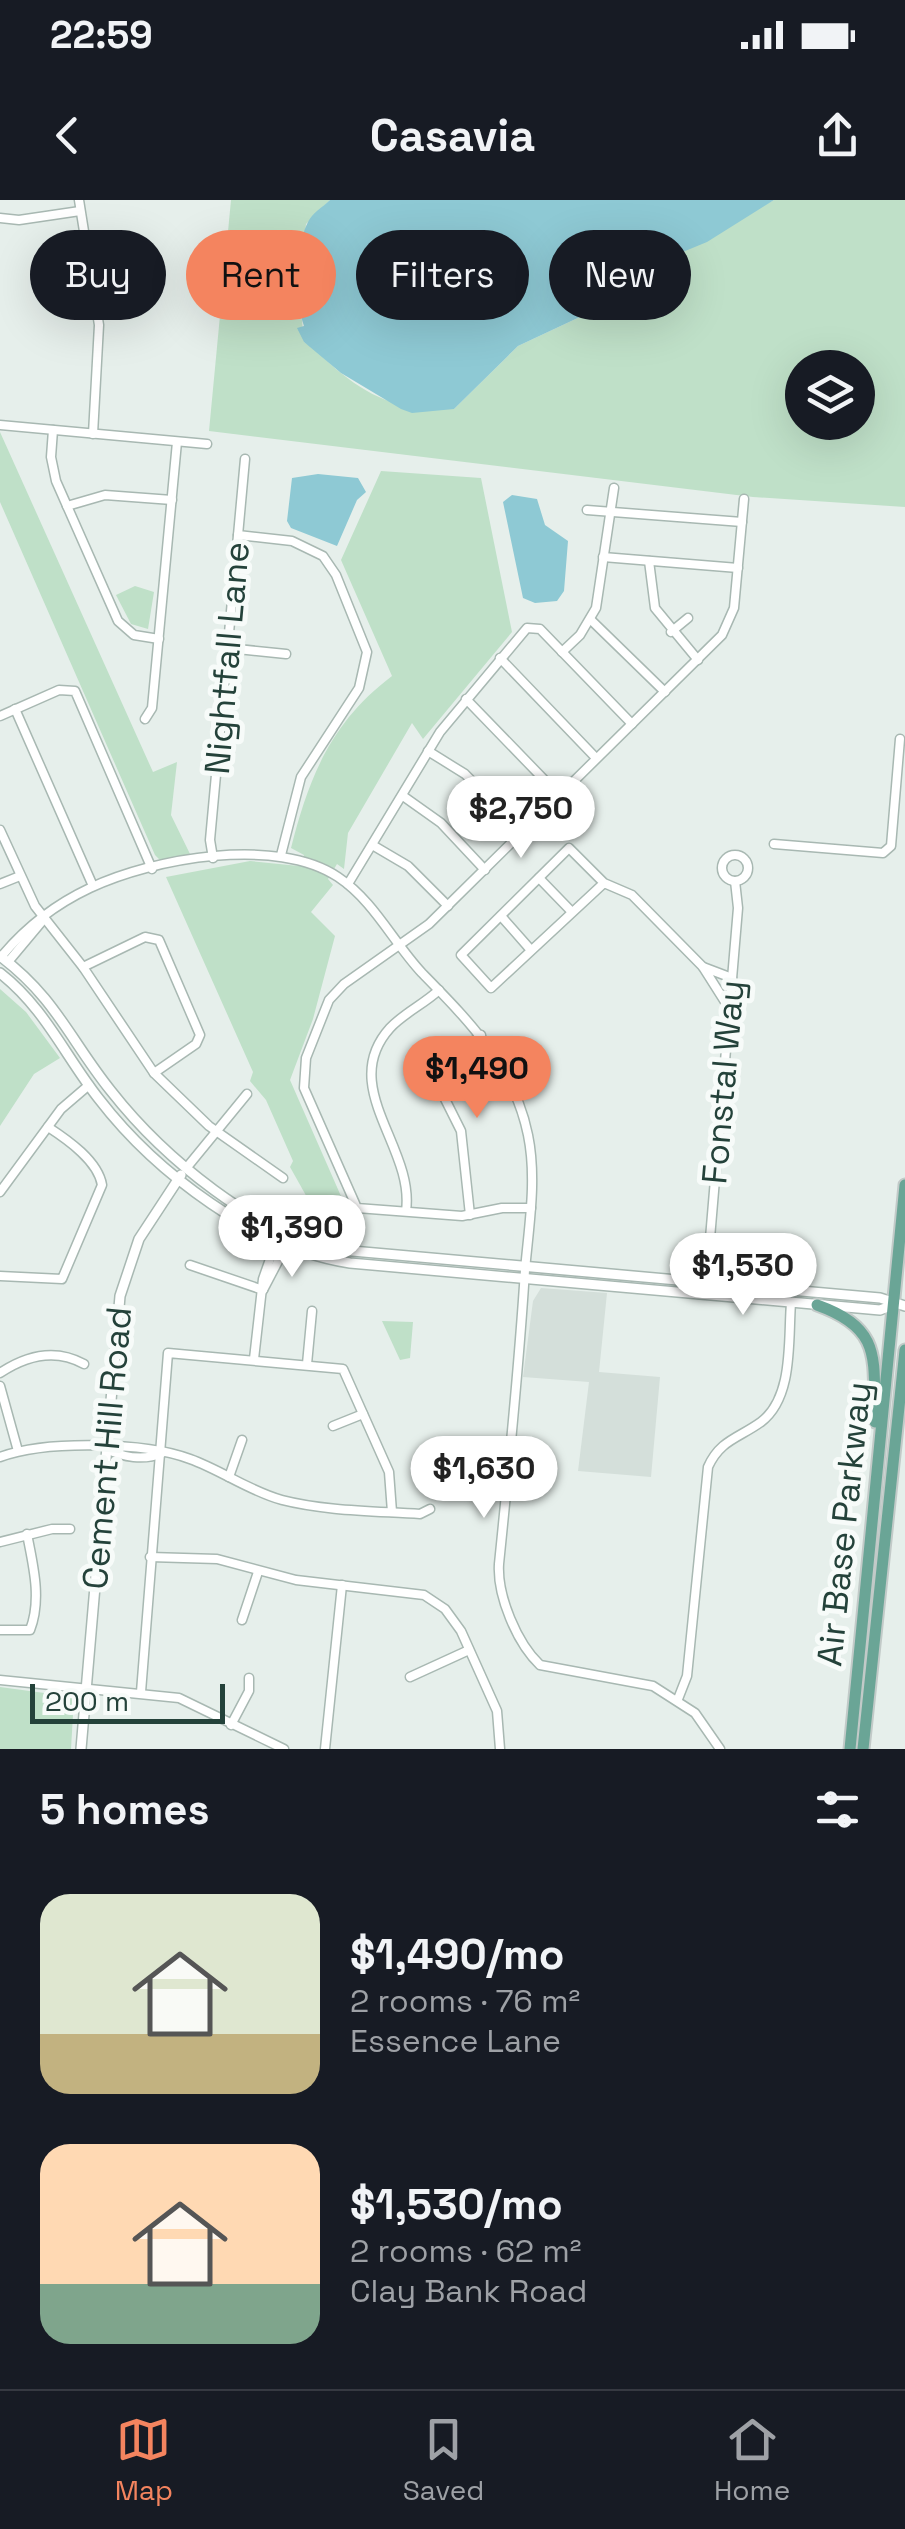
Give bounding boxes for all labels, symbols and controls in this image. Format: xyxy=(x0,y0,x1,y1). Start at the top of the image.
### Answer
text: 22:59 xyxy=(50,11,153,59)
text: Casavia xyxy=(370,107,535,164)
icon: back xyxy=(40,108,95,163)
icon: share xyxy=(810,108,865,163)
chip: Buy xyxy=(30,230,166,320)
chip: Rent xyxy=(186,230,336,320)
chip: Filters xyxy=(356,230,529,320)
chip: New xyxy=(549,230,691,320)
map controls xyxy=(785,350,875,440)
button: layers xyxy=(785,350,875,440)
street label: Nightfall Lane xyxy=(195,540,259,776)
pin: $2,750 xyxy=(440,776,602,861)
text: $2,750 xyxy=(469,788,573,828)
street label: Fonstal Way xyxy=(692,978,754,1186)
pin: $1,490 xyxy=(396,1036,558,1121)
text: $1,490 xyxy=(425,1048,529,1088)
pin: $1,390 xyxy=(211,1195,373,1280)
text: $1,390 xyxy=(240,1207,344,1247)
pin: $1,530 xyxy=(662,1233,824,1318)
text: $1,530 xyxy=(692,1245,794,1285)
street label: Cement Hill Road xyxy=(73,1305,141,1591)
street label: Air Base Parkway xyxy=(807,1380,881,1668)
pin: $1,630 xyxy=(403,1436,565,1521)
text: $1,630 xyxy=(433,1448,535,1488)
scale bar xyxy=(30,1679,225,1724)
text: 200 m xyxy=(45,1683,129,1719)
icon: filters xyxy=(810,1782,865,1837)
text: 5 homes xyxy=(40,1783,210,1836)
text: $1,490/mo xyxy=(350,1928,565,1981)
icon: home xyxy=(120,1934,240,2054)
text: 2 rooms · 76 m² xyxy=(350,1981,580,2021)
text: Essence Lane xyxy=(350,2021,561,2061)
text: $1,530/mo xyxy=(350,2178,563,2231)
icon: home xyxy=(120,2184,240,2304)
text: 2 rooms · 62 m² xyxy=(350,2231,582,2271)
text: Clay Bank Road xyxy=(350,2271,587,2311)
tab: Map xyxy=(115,2412,173,2508)
tab: Saved xyxy=(403,2412,484,2508)
tab: Home xyxy=(714,2412,790,2508)

